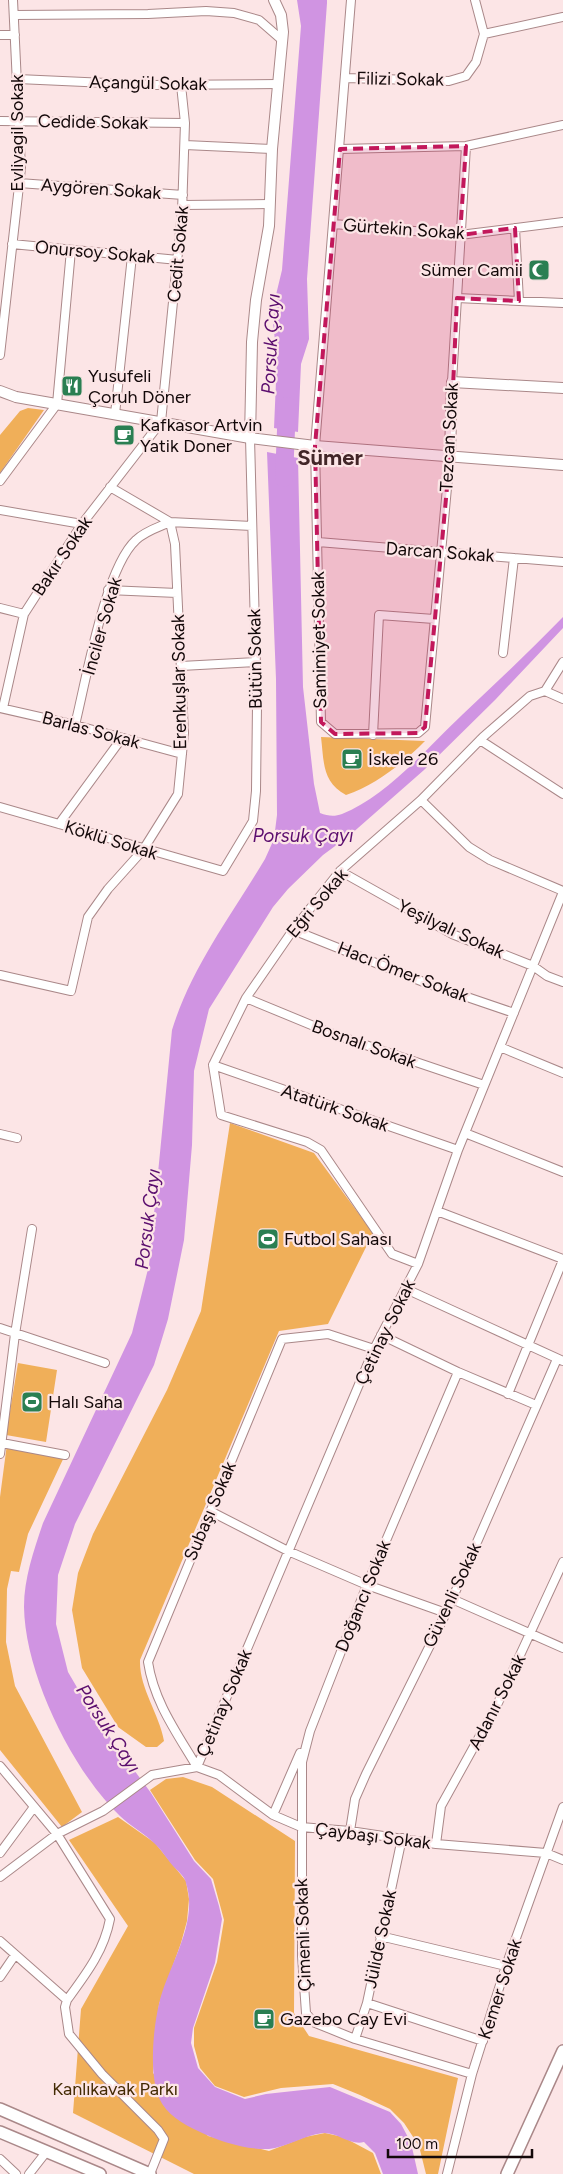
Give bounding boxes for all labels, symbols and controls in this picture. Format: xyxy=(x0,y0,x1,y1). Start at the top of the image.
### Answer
street label: Filizi Sokak xyxy=(356,67,444,91)
street label: Açangül Sokak xyxy=(89,71,207,95)
street label: Evliyagil Sokak xyxy=(6,74,28,192)
street label: Cedide Sokak xyxy=(38,110,149,134)
street label: Aygören Sokak xyxy=(40,174,162,204)
street label: Cedit Sokak xyxy=(163,205,193,303)
street label: Gürtekin Sokak xyxy=(343,214,466,244)
street label: Onursoy Sokak xyxy=(34,236,156,268)
mosque icon: Sümer Camii xyxy=(527,258,551,282)
place label: Sümer Camii xyxy=(420,259,523,281)
water label: Porsuk Çayı xyxy=(256,293,285,395)
place label: Yusufeli Çoruh Döner xyxy=(88,365,191,408)
restaurant icon: Yusufeli Çoruh Döner xyxy=(60,374,84,398)
street label: Tezcan Sokak xyxy=(435,382,463,492)
place label: Kafkasor Artvin Yatik Doner xyxy=(140,414,262,457)
cafe icon: Kafkasor Artvin Yatik Doner xyxy=(112,423,136,447)
district label: Sümer xyxy=(297,444,363,471)
street label: Bakır Sokak xyxy=(27,512,97,600)
street label: Darcan Sokak xyxy=(385,537,495,567)
street label: Samimiyet Sokak xyxy=(307,571,331,709)
street label: İnciler Sokak xyxy=(77,574,127,678)
street label: Bütün Sokak xyxy=(243,608,267,709)
street label: Erenkuşlar Sokak xyxy=(167,614,191,750)
street label: Barlas Sokak xyxy=(40,706,142,754)
cafe icon: İskele 26 xyxy=(340,747,364,771)
place label: İskele 26 xyxy=(368,748,438,770)
street label: Köklü Sokak xyxy=(62,815,161,865)
water label: Porsuk Çayı xyxy=(252,824,354,847)
street label: Eğri Sokak xyxy=(282,864,353,942)
street label: Yeşilyalı Sokak xyxy=(394,895,508,963)
street label: Hacı Ömer Sokak xyxy=(334,937,472,1007)
street label: Bosnalı Sokak xyxy=(309,1015,419,1073)
street label: Atatürk Sokak xyxy=(278,1079,392,1137)
water label: Porsuk Çayı xyxy=(130,1168,165,1271)
sports icon: Futbol Sahası xyxy=(256,1227,280,1251)
place label: Futbol Sahası xyxy=(284,1228,392,1250)
street label: Çetinay Sokak xyxy=(350,1275,420,1388)
sports icon: Halı Saha xyxy=(20,1390,44,1414)
place label: Halı Saha xyxy=(48,1391,123,1413)
street label: Subaşı Sokak xyxy=(179,1458,241,1564)
street label: Doğancı Sokak xyxy=(331,1537,396,1655)
street label: Güvenli Sokak xyxy=(418,1539,486,1651)
street label: Çetinay Sokak xyxy=(191,1646,257,1760)
street label: Adanır Sokak xyxy=(463,1650,531,1754)
water label: Porsuk Çayı xyxy=(71,1680,146,1777)
street label: Çaybaşı Sokak xyxy=(314,1818,432,1854)
street label: Çimenli Sokak xyxy=(290,1878,316,1992)
street label: Jülide Sokak xyxy=(359,1887,401,1990)
street label: Kemer Sokak xyxy=(473,1936,527,2042)
cafe icon: Gazebo Cay Evi xyxy=(252,2007,276,2031)
place label: Gazebo Cay Evi xyxy=(280,2008,407,2030)
park label: Kanlıkavak Parkı xyxy=(52,2078,178,2100)
scale bar xyxy=(388,2126,532,2158)
text: 100 m xyxy=(396,2135,438,2153)

